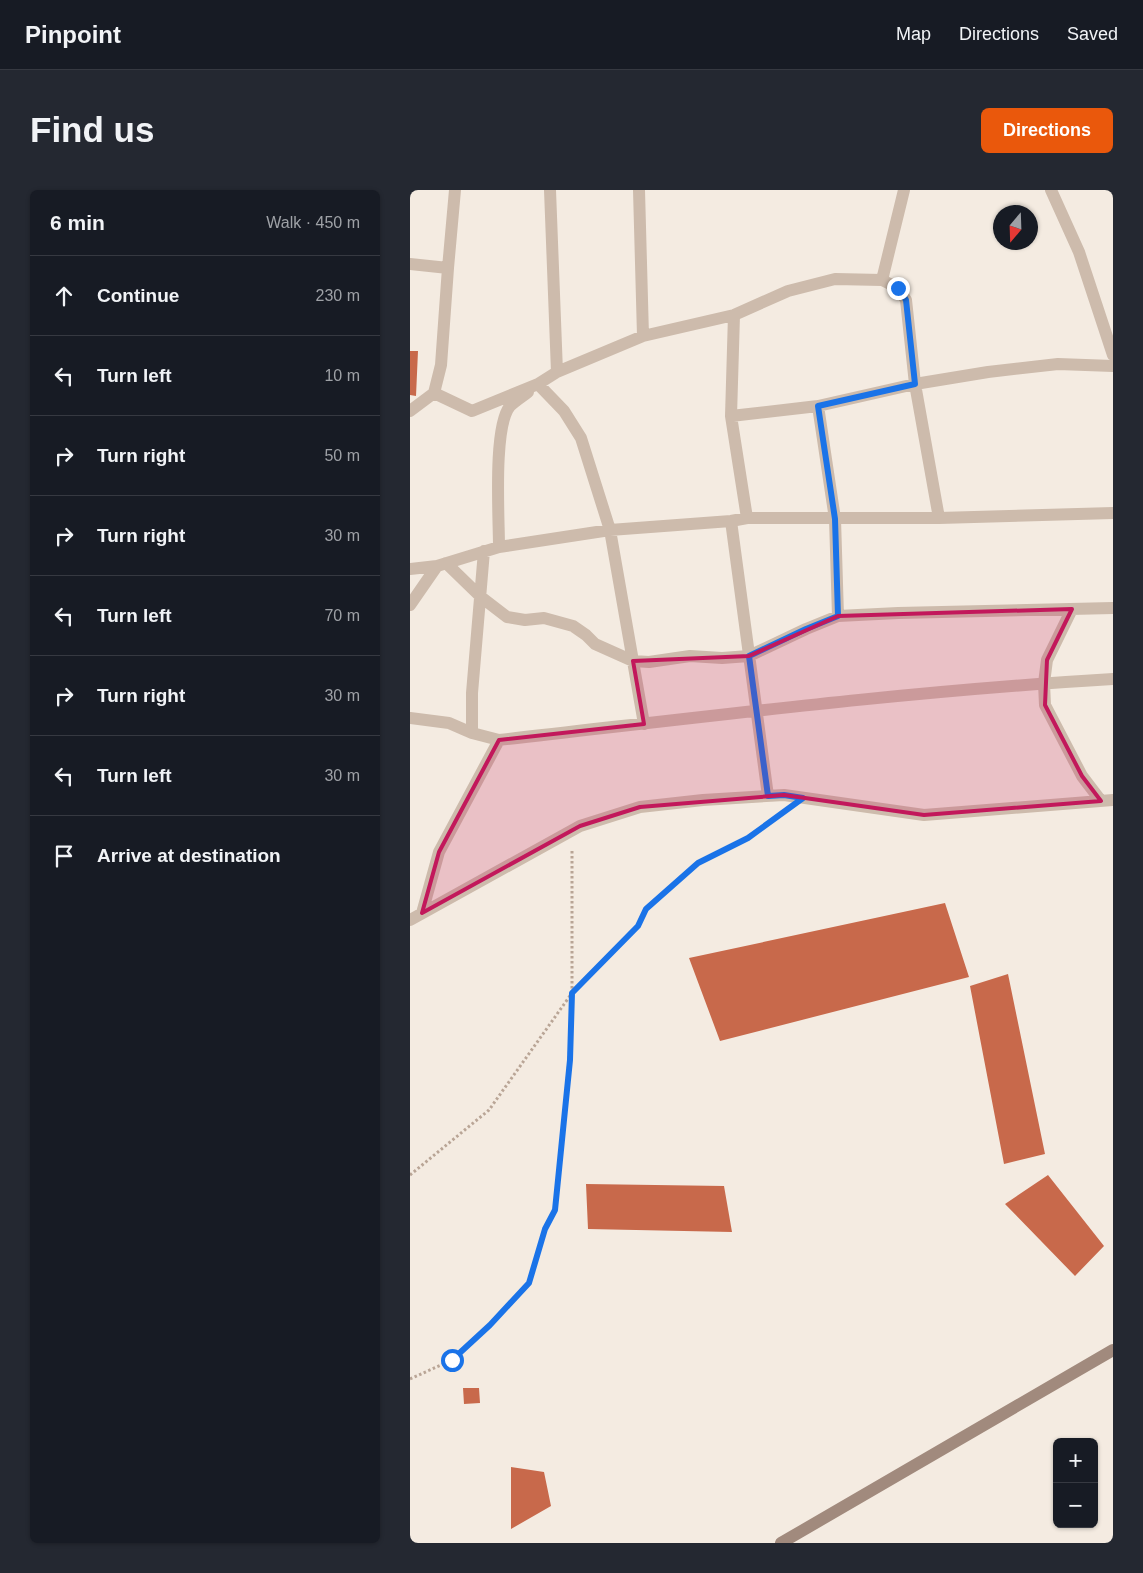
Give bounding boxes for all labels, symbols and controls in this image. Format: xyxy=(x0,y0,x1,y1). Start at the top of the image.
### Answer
text: Pinpoint xyxy=(25,21,121,48)
text: Map xyxy=(896,24,931,44)
text: Directions xyxy=(959,24,1039,44)
text: Saved xyxy=(1067,24,1118,44)
button: Directions xyxy=(981,108,1113,153)
text: Find us xyxy=(30,110,154,149)
north arrow xyxy=(993,205,1038,250)
text: 6 min xyxy=(50,211,105,234)
text: Walk · 450 m xyxy=(266,214,360,231)
route end xyxy=(887,277,910,300)
icon: ahead xyxy=(50,282,78,310)
text: Continue xyxy=(97,285,179,306)
text: 230 m xyxy=(316,287,360,304)
icon: left xyxy=(50,362,78,390)
text: Turn left xyxy=(97,365,172,386)
text: 10 m xyxy=(324,367,360,384)
icon: right xyxy=(50,442,78,470)
text: Turn right xyxy=(97,445,185,466)
text: 50 m xyxy=(324,447,360,464)
icon: right xyxy=(50,522,78,550)
text: Turn right xyxy=(97,525,185,546)
text: 30 m xyxy=(324,527,360,544)
icon: left xyxy=(50,602,78,630)
text: Turn left xyxy=(97,605,172,626)
text: 70 m xyxy=(324,607,360,624)
icon: right xyxy=(50,682,78,710)
text: Turn right xyxy=(97,685,185,706)
text: 30 m xyxy=(324,687,360,704)
icon: left xyxy=(50,762,78,790)
text: Turn left xyxy=(97,765,172,786)
text: 30 m xyxy=(324,767,360,784)
icon: arrive xyxy=(50,842,78,870)
text: Arrive at destination xyxy=(97,845,281,866)
route start xyxy=(441,1349,464,1372)
map controls xyxy=(1053,1438,1098,1528)
button: + xyxy=(1053,1438,1098,1483)
button: − xyxy=(1053,1483,1098,1528)

